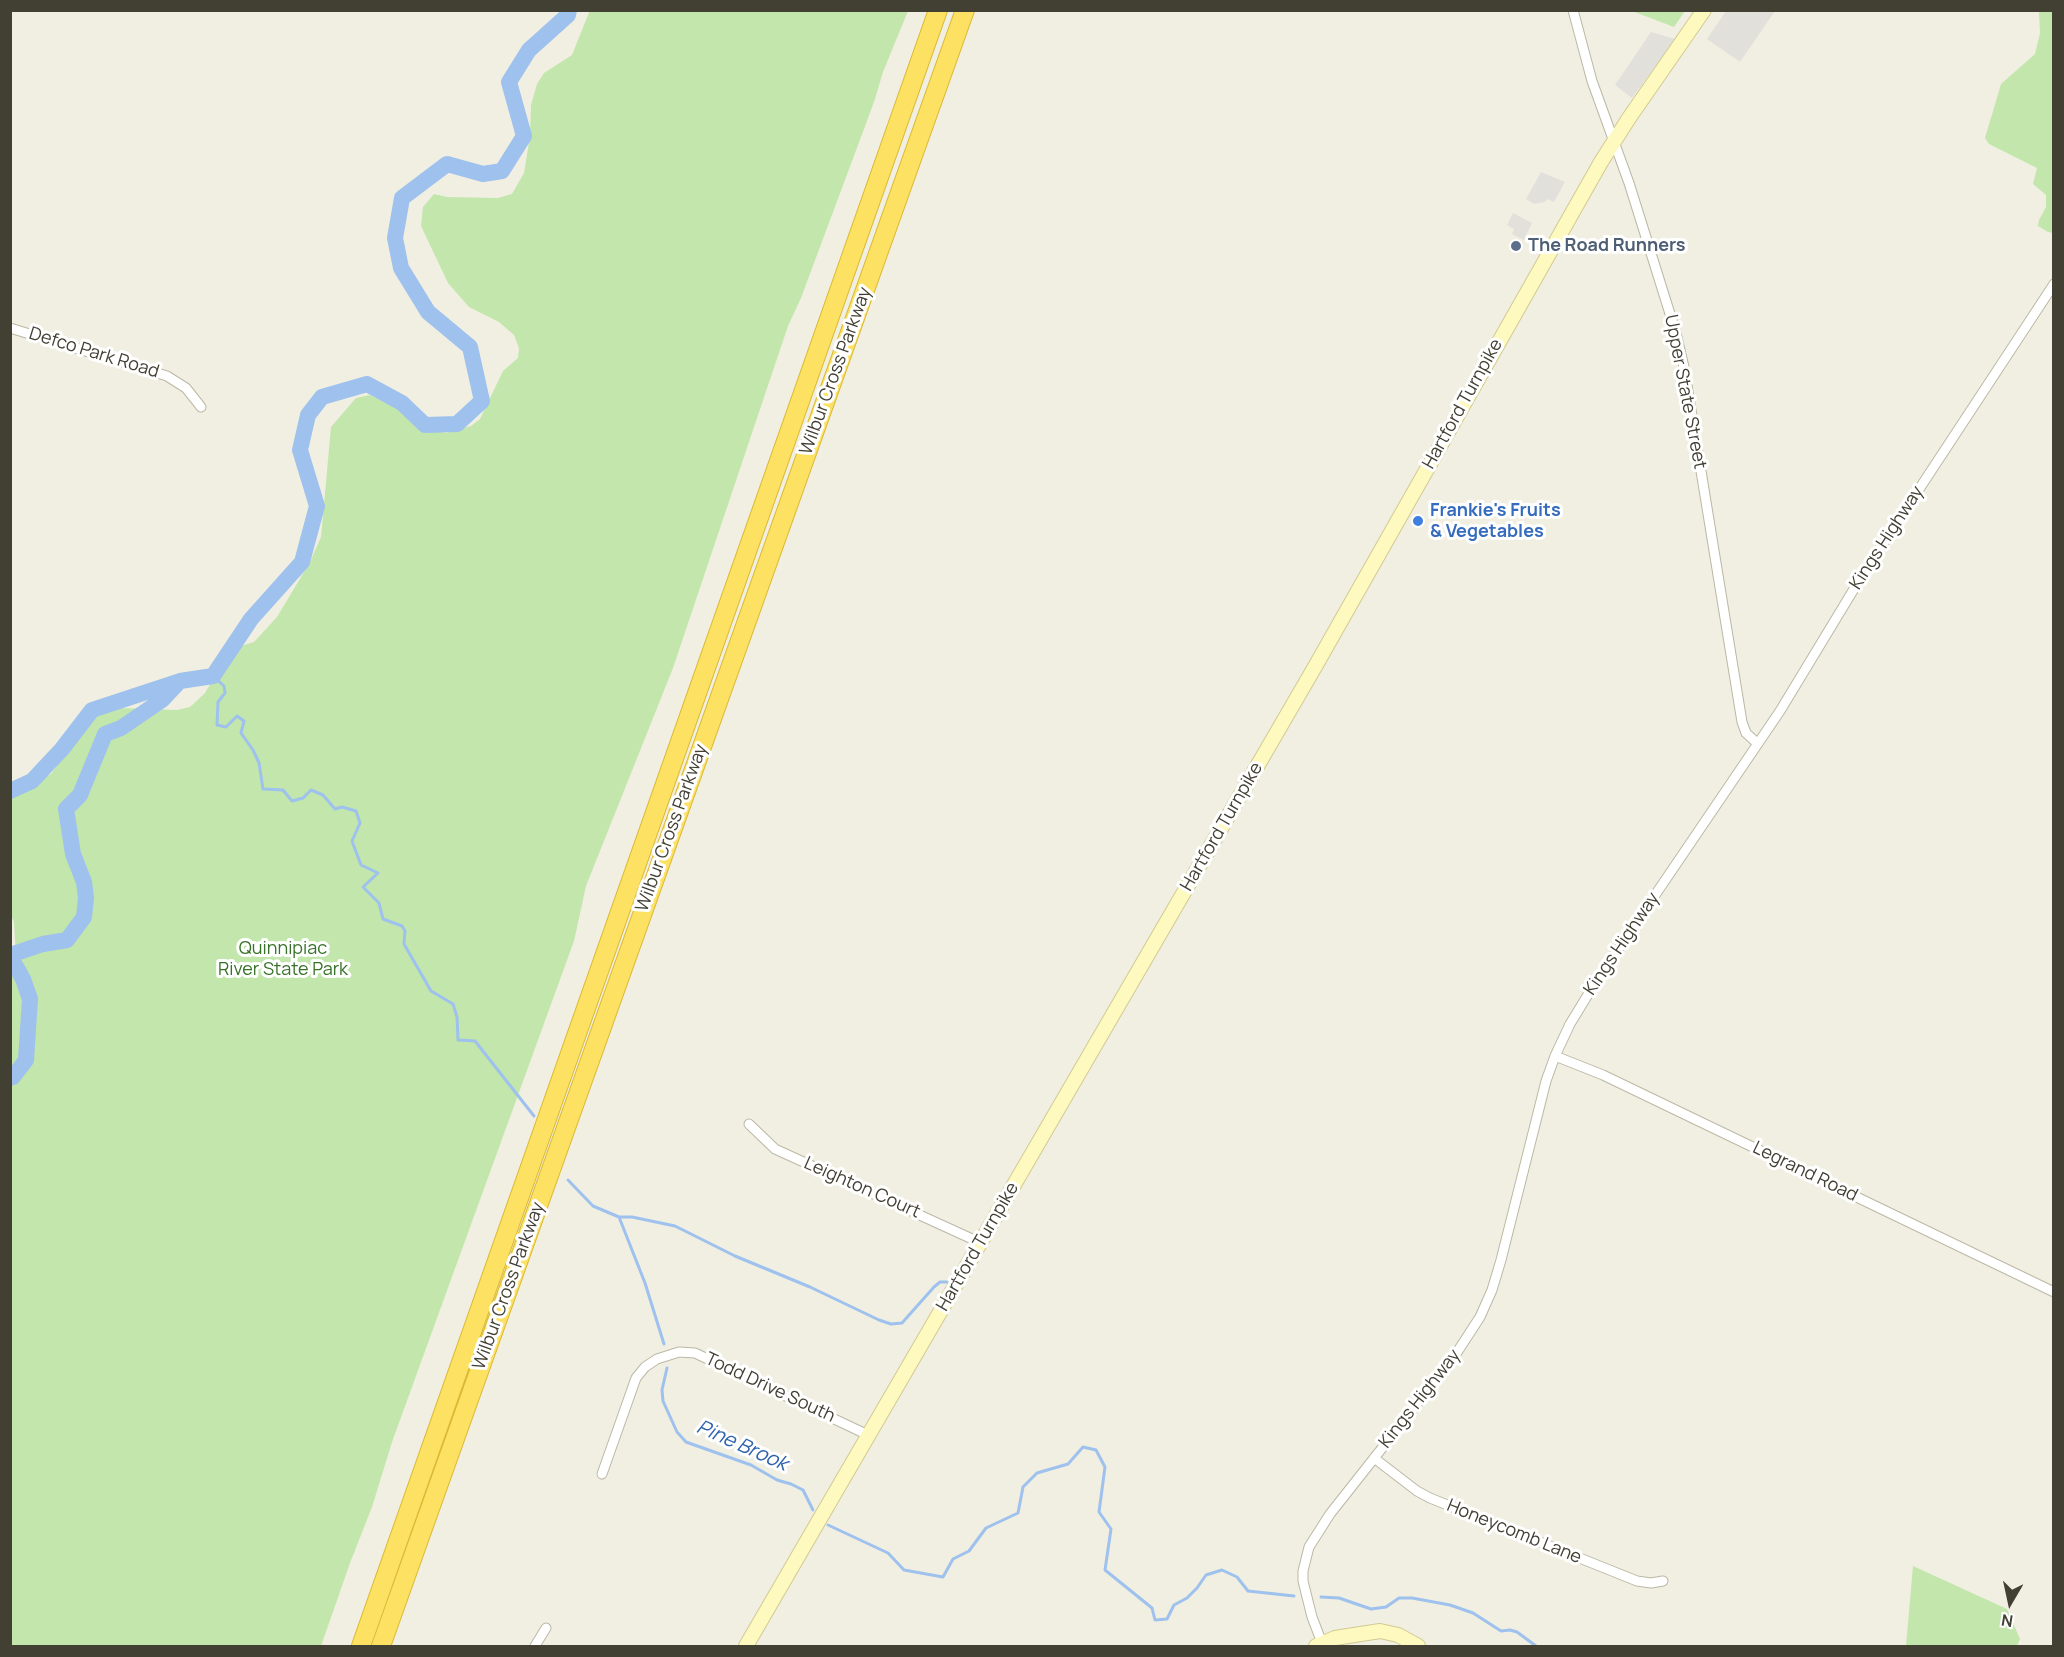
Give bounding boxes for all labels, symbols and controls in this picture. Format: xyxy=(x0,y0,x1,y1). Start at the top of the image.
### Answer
place label: The Road Runners xyxy=(1528,235,1686,257)
marker: The Road Runners xyxy=(1509,239,1523,253)
street label: Wilbur Cross Parkway xyxy=(796,284,876,458)
street label: Upper State Street xyxy=(1659,313,1711,471)
street label: Defco Park Road xyxy=(26,323,162,383)
street label: Hartford Turnpike xyxy=(1418,335,1508,473)
street label: Kings Highway xyxy=(1845,482,1929,594)
place label: Frankie's Fruits & Vegetables xyxy=(1430,500,1561,542)
marker: Frankie's Fruits & Vegetables xyxy=(1411,514,1425,528)
street label: Wilbur Cross Parkway xyxy=(632,741,712,915)
street label: Hartford Turnpike xyxy=(1176,759,1268,895)
street label: Kings Highway xyxy=(1580,888,1664,1000)
park label: Quinnipiac River State Park xyxy=(218,938,348,980)
street label: Legrand Road xyxy=(1749,1137,1861,1207)
street label: Leighton Court xyxy=(801,1153,923,1223)
street label: Hartford Turnpike xyxy=(932,1179,1024,1315)
street label: Wilbur Cross Parkway xyxy=(469,1199,549,1373)
street label: Kings Highway xyxy=(1375,1345,1465,1453)
street label: Todd Drive South xyxy=(702,1348,838,1428)
water label: Pine Brook xyxy=(693,1415,791,1477)
street label: Honeycomb Lane xyxy=(1444,1495,1584,1569)
north arrow xyxy=(1980,1573,2040,1633)
text: N xyxy=(2000,1609,2015,1633)

